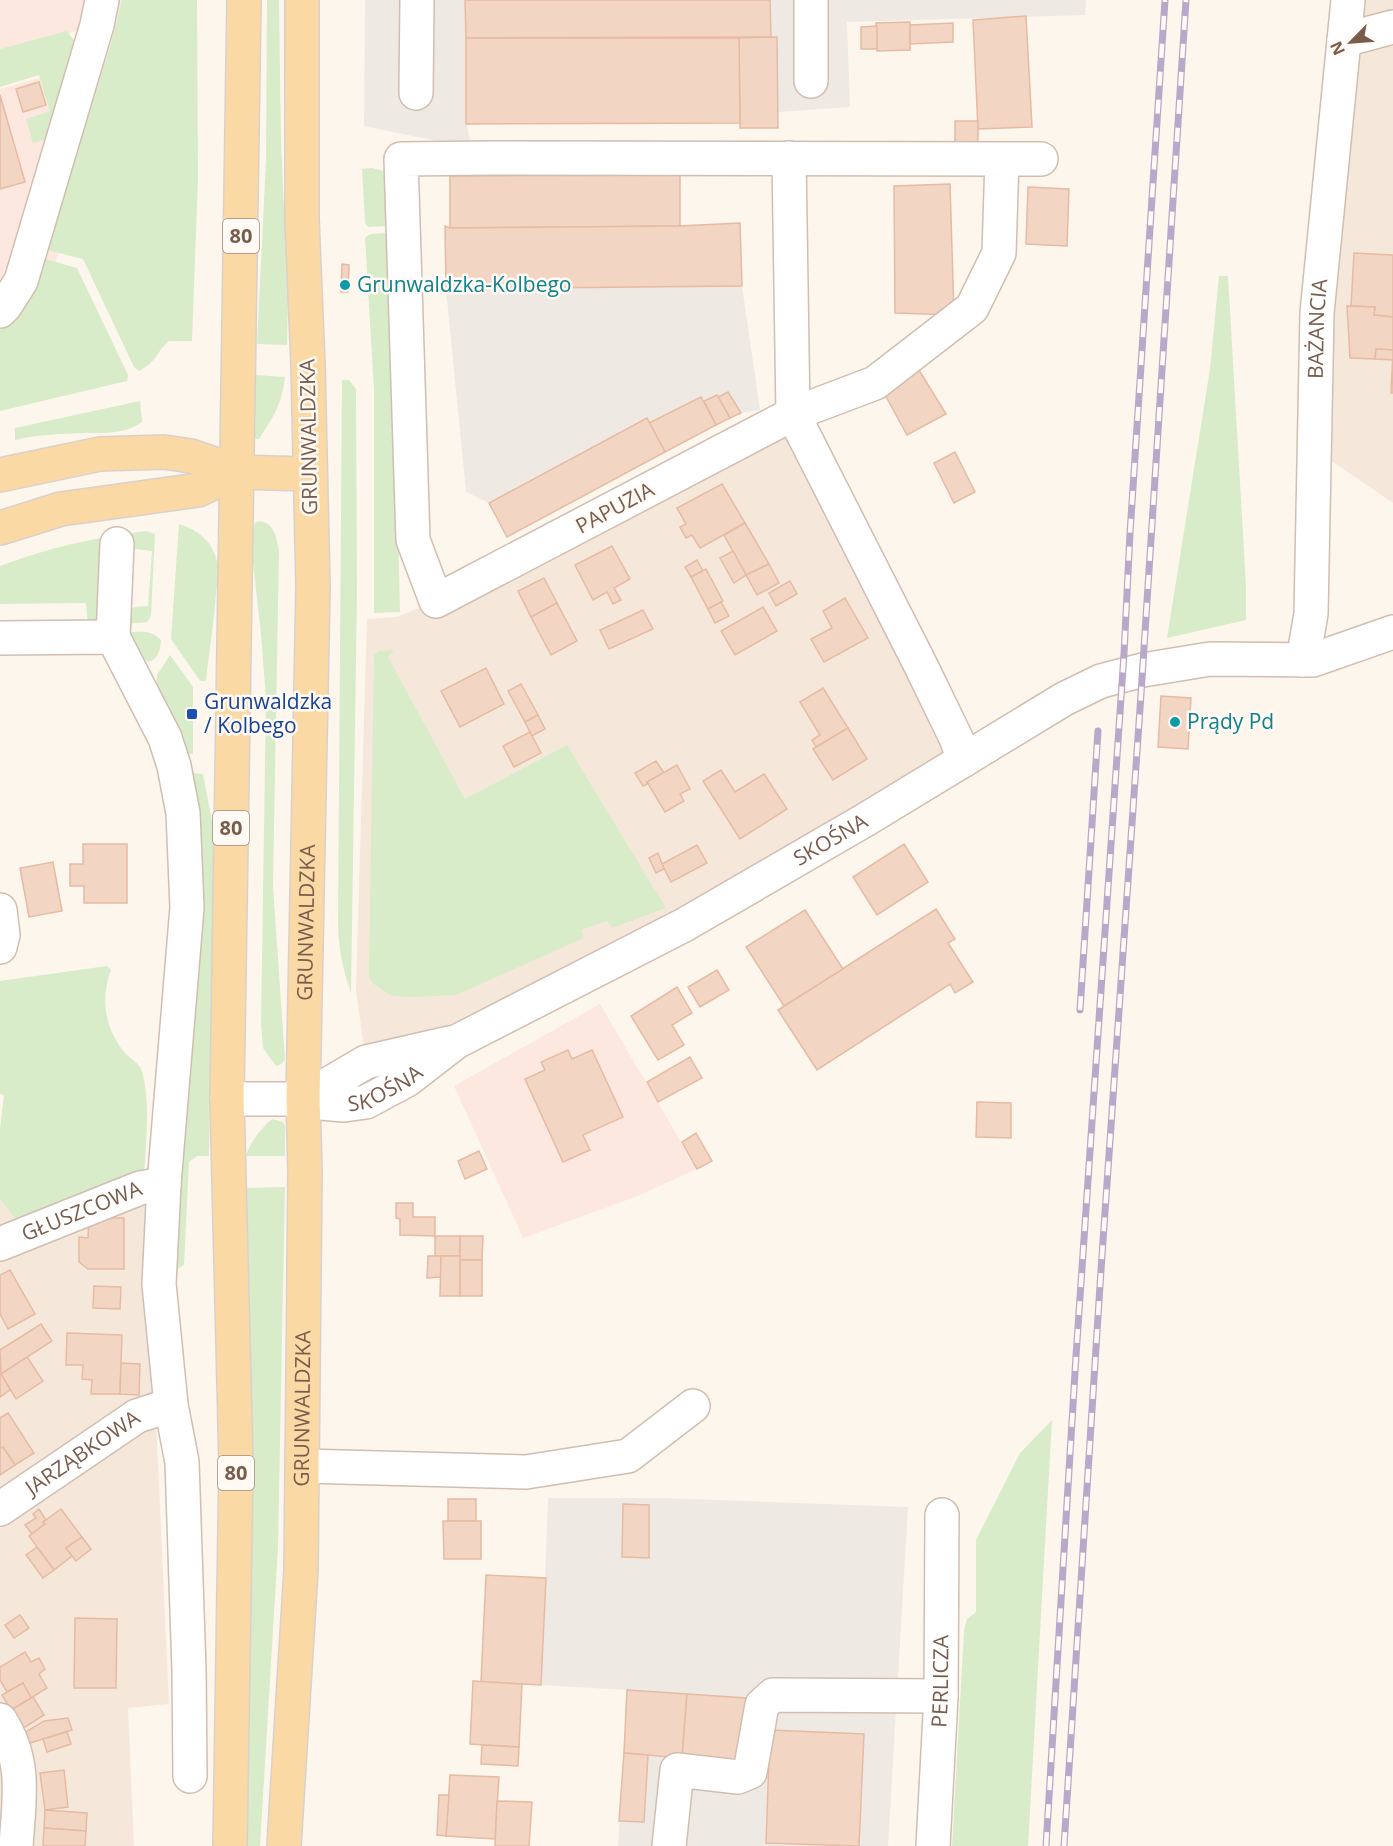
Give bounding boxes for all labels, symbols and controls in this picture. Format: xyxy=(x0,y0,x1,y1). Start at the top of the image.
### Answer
north arrow xyxy=(1321,12,1381,72)
text: N xyxy=(1325,38,1350,59)
road number: 80 xyxy=(223,219,259,253)
place label: Grunwaldzka-Kolbego xyxy=(357,270,571,298)
street label: BAŻANCIA xyxy=(1301,277,1333,379)
marker: Grunwaldzka-Kolbego xyxy=(338,278,352,292)
street label: GRUNWALDZKA xyxy=(293,358,323,515)
street label: PAPUZIA xyxy=(570,474,659,539)
place label: Grunwaldzka / Kolbego xyxy=(204,687,332,739)
marker: Grunwaldzka / Kolbego xyxy=(185,707,199,721)
place label: Prądy Pd xyxy=(1187,707,1274,735)
marker: Prądy Pd xyxy=(1168,715,1182,729)
street label: SKOŚNA xyxy=(788,806,873,872)
road number: 80 xyxy=(213,811,249,845)
street label: GRUNWALDZKA xyxy=(290,843,321,1001)
street label: SKOŚNA xyxy=(346,1058,428,1117)
street label: GŁUSZCOWA xyxy=(17,1173,146,1247)
street label: GRUNWALDZKA xyxy=(287,1329,316,1487)
street label: JARZĄBKOWA xyxy=(18,1403,146,1502)
road number: 80 xyxy=(218,1456,254,1490)
street label: PERLICZA xyxy=(924,1634,954,1728)

